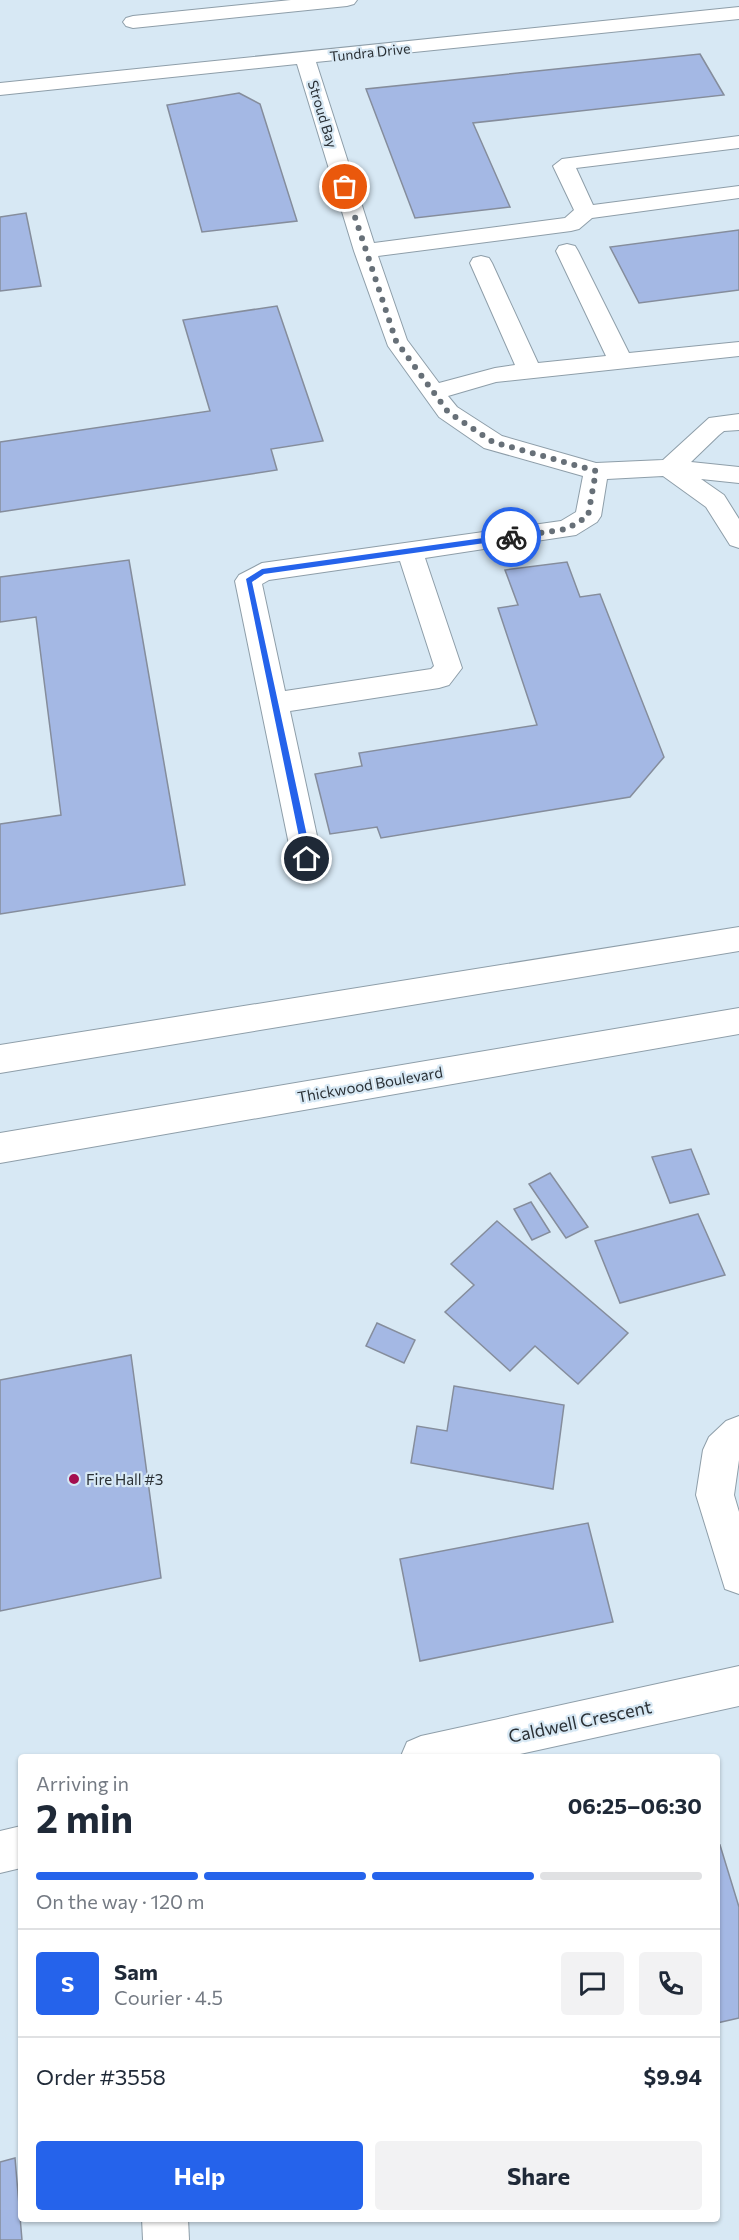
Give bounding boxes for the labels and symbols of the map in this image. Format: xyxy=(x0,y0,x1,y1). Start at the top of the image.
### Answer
street label: Tundra Drive xyxy=(329,39,411,65)
street label: Stroud Bay xyxy=(305,78,341,150)
pin xyxy=(319,161,370,212)
courier xyxy=(481,507,541,567)
pin xyxy=(281,833,332,884)
street label: Thickwood Boulevard xyxy=(296,1062,444,1106)
place label: Fire Hall #3 xyxy=(86,1470,163,1488)
marker: Fire Hall #3 xyxy=(67,1472,81,1486)
street label: Caldwell Crescent xyxy=(506,1695,654,1747)

